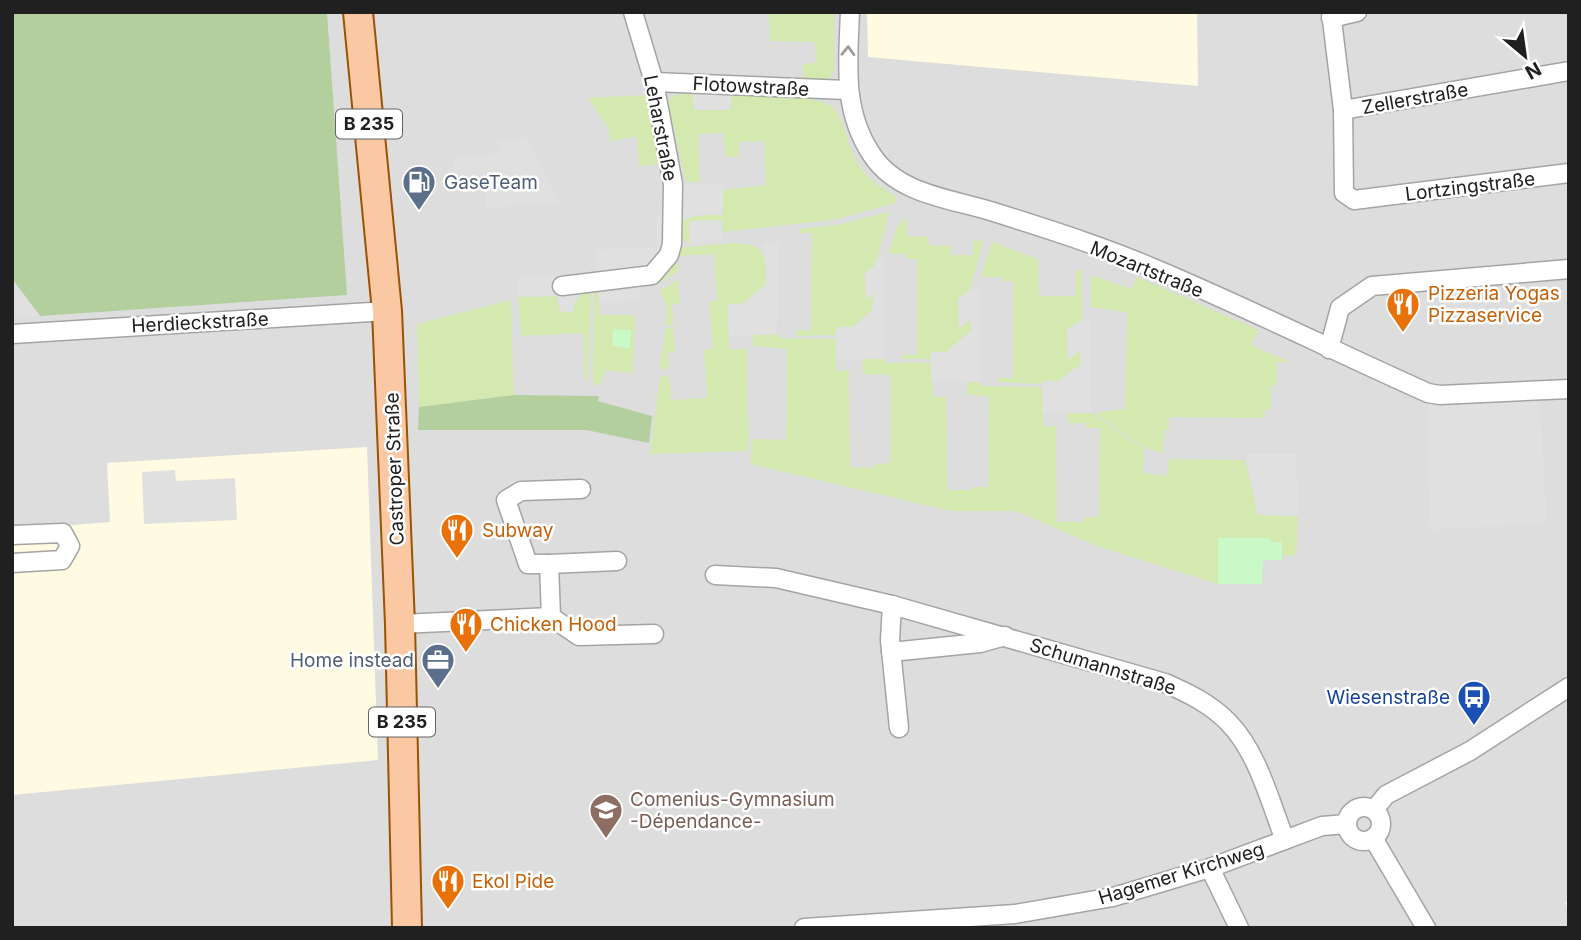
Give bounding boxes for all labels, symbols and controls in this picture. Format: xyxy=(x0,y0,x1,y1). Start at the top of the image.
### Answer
north arrow xyxy=(1490,21,1560,91)
one-way arrow xyxy=(841,45,856,56)
text: N xyxy=(1521,57,1545,84)
street label: Flotowstraße xyxy=(692,72,810,101)
street label: Leharstraße xyxy=(639,73,682,183)
street label: Zellerstraße xyxy=(1360,78,1470,119)
road number: B 235 xyxy=(336,110,402,139)
fuel station icon: GaseTeam xyxy=(400,163,438,212)
street label: Lortzingstraße xyxy=(1404,167,1536,206)
place label: GaseTeam xyxy=(444,171,538,194)
street label: Mozartstraße xyxy=(1087,236,1207,303)
place label: Pizzeria Yogas Pizzaservice xyxy=(1428,282,1560,327)
restaurant icon: Pizzeria Yogas Pizzaservice xyxy=(1384,285,1422,334)
street label: Herdieckstraße xyxy=(131,307,269,338)
street label: Castroper Straße xyxy=(380,392,409,546)
restaurant icon: Subway xyxy=(438,511,476,560)
place label: Subway xyxy=(482,519,554,542)
restaurant icon: Chicken Hood xyxy=(447,605,485,654)
place label: Chicken Hood xyxy=(490,613,617,636)
street label: Schumannstraße xyxy=(1027,633,1179,700)
office icon: Home instead xyxy=(419,641,457,690)
place label: Home instead xyxy=(290,649,414,672)
bus stop icon: Wiesenstraße xyxy=(1455,678,1493,727)
place label: Wiesenstraße xyxy=(1326,686,1450,709)
road number: B 235 xyxy=(369,708,435,736)
place label: Comenius-Gymnasium -Dépendance- xyxy=(630,788,835,833)
school or university icon: Comenius-Gymnasium -Dépendance- xyxy=(587,791,625,840)
street label: Hagemer Kirchweg xyxy=(1095,837,1267,910)
restaurant icon: Ekol Pide xyxy=(429,862,467,911)
place label: Ekol Pide xyxy=(472,870,554,893)

